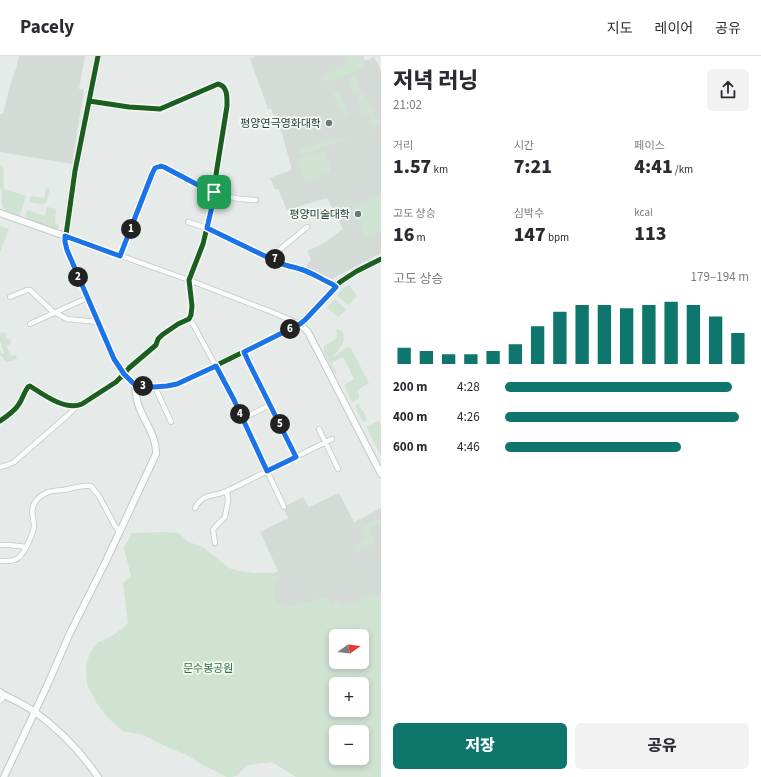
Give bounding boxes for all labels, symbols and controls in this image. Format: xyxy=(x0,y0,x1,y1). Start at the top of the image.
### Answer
text: Pacely xyxy=(20,14,74,41)
text: 지도 xyxy=(607,19,633,39)
text: 레이어 xyxy=(655,19,693,39)
text: 공유 xyxy=(715,19,741,39)
text: 저녁 러닝 xyxy=(393,65,478,97)
button: share xyxy=(707,69,749,111)
text: 21:02 xyxy=(393,96,422,114)
place label: 평양연극영화대학 xyxy=(240,116,321,131)
marker: 평양연극영화대학 xyxy=(324,118,334,128)
text: 거리 xyxy=(393,138,413,153)
text: 시간 xyxy=(514,138,534,153)
text: 페이스 xyxy=(634,138,665,153)
text: 1.57 xyxy=(393,153,431,181)
text: 7:21 xyxy=(514,153,552,181)
text: 4:41 xyxy=(634,153,673,181)
text: km xyxy=(431,162,448,177)
text: /km xyxy=(673,162,693,177)
pin xyxy=(197,175,231,209)
icon: arrive xyxy=(203,181,225,203)
text: kcal xyxy=(634,205,653,220)
text: 고도 상승 xyxy=(393,206,436,221)
text: 심박수 xyxy=(514,206,544,221)
place label: 평양미술대학 xyxy=(289,207,350,222)
marker: 평양미술대학 xyxy=(353,209,363,219)
pin: 1 xyxy=(121,219,141,239)
text: 113 xyxy=(634,220,666,248)
text: 1 xyxy=(128,221,134,236)
text: 16 xyxy=(393,221,414,249)
text: 147 xyxy=(514,221,546,249)
text: m xyxy=(414,230,426,245)
text: bpm xyxy=(546,230,569,245)
pin: 7 xyxy=(265,249,285,269)
text: 7 xyxy=(272,251,278,266)
pin: 2 xyxy=(68,267,88,287)
text: 179–194 m xyxy=(691,268,749,286)
text: 2 xyxy=(75,269,81,284)
text: 고도 상승 xyxy=(393,270,443,288)
pin: 6 xyxy=(280,319,300,339)
text: 6 xyxy=(287,321,293,336)
pin: 3 xyxy=(133,376,153,396)
text: 3 xyxy=(140,378,146,393)
text: 200 m xyxy=(393,378,427,396)
text: 4:28 xyxy=(457,378,480,396)
pin: 4 xyxy=(230,404,250,424)
text: 4 xyxy=(237,406,243,421)
text: 400 m xyxy=(393,408,427,426)
text: 4:26 xyxy=(457,408,480,426)
pin: 5 xyxy=(270,414,290,434)
text: 5 xyxy=(277,416,283,431)
text: 600 m xyxy=(393,438,427,456)
text: 4:46 xyxy=(457,438,480,456)
north arrow xyxy=(329,629,369,669)
map controls xyxy=(329,629,369,765)
park label: 문수봉공원 xyxy=(183,661,233,676)
button: + xyxy=(329,677,369,717)
button: 저장 xyxy=(393,723,567,769)
button: 공유 xyxy=(575,723,749,769)
button: − xyxy=(329,725,369,765)

